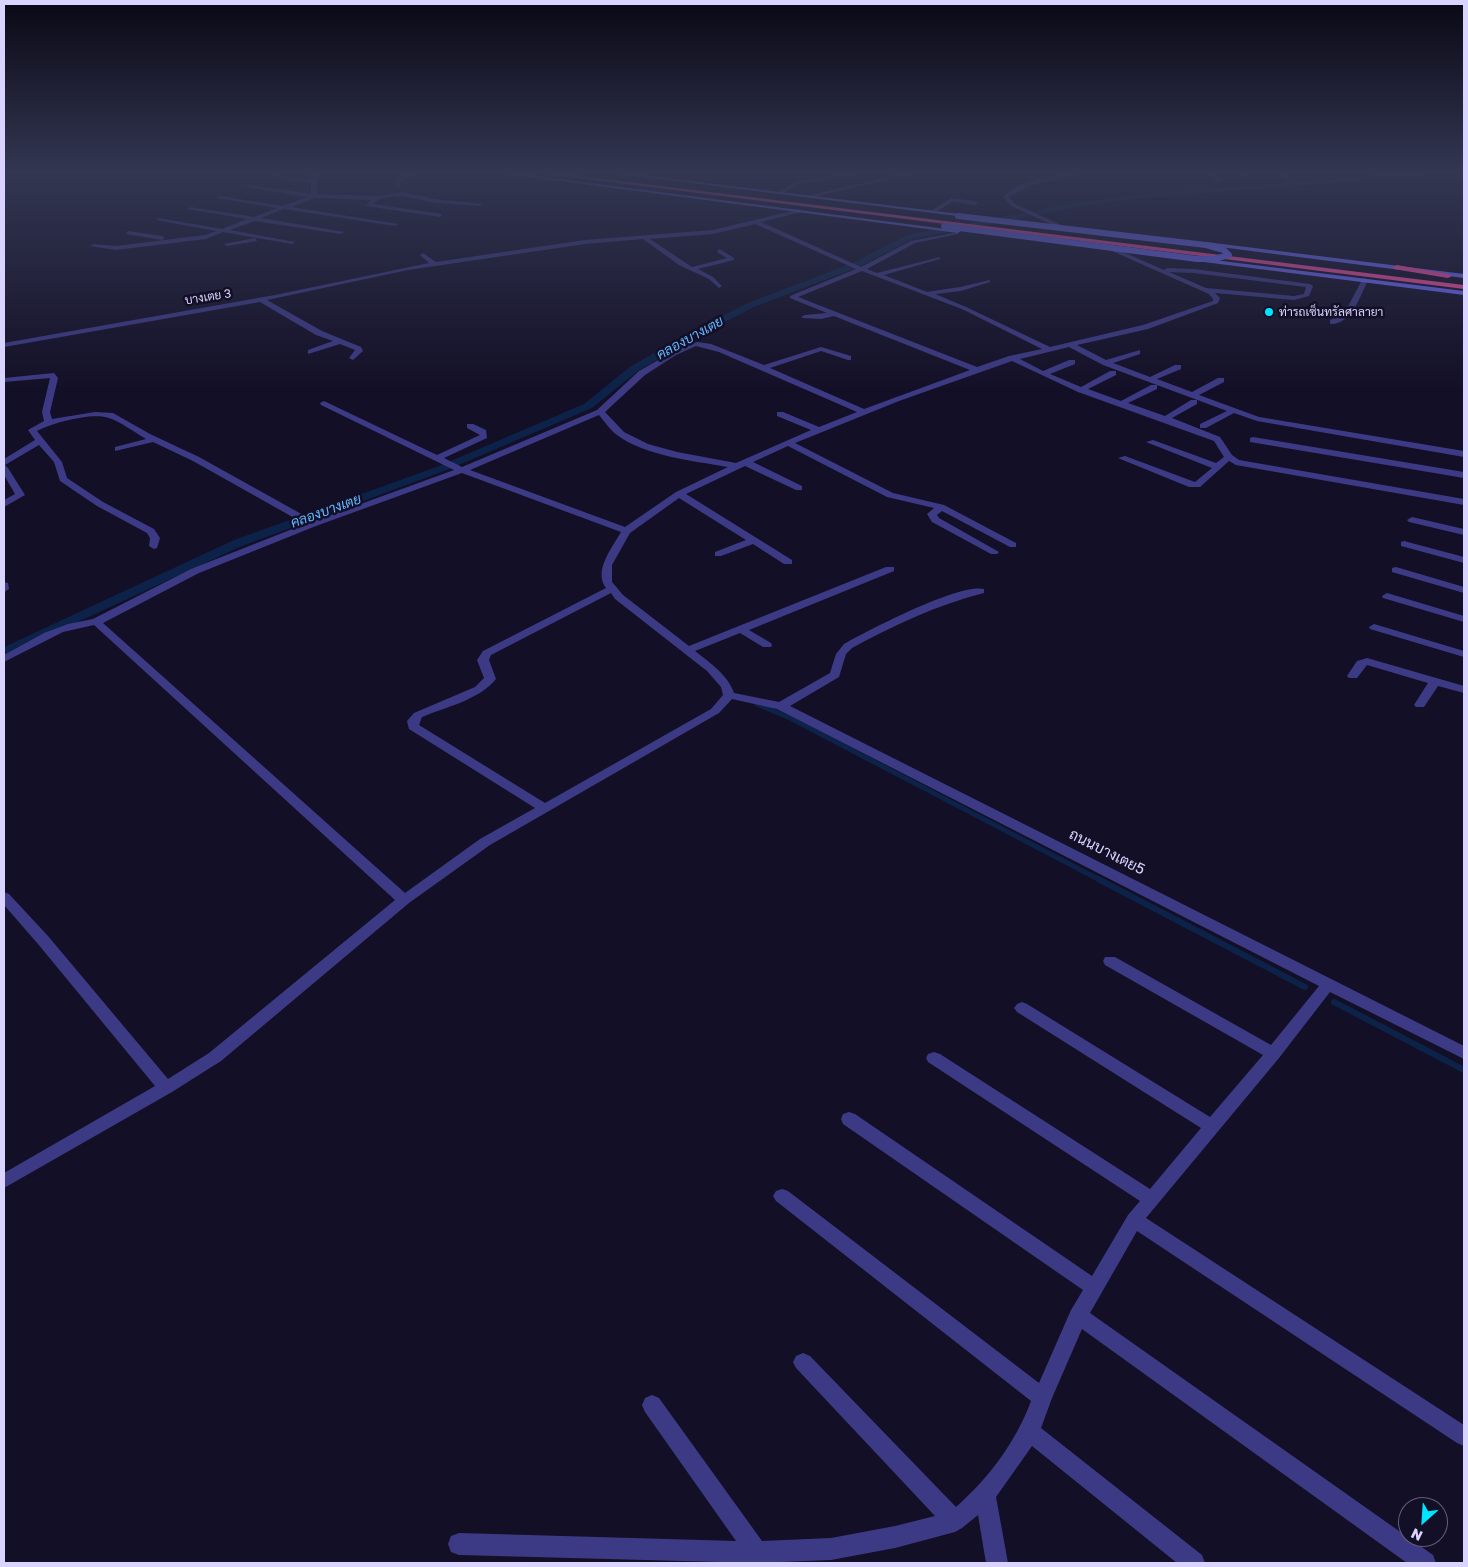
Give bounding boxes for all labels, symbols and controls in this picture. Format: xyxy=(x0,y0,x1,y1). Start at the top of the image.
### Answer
street label: บางเตย 3 xyxy=(184,286,232,308)
place label: ท่ารถเซ็นทรัลศาลายา xyxy=(1279,305,1383,319)
marker: ท่ารถเซ็นทรัลศาลายา xyxy=(1263,306,1275,318)
water label: คลองบางเตย xyxy=(653,313,727,363)
water label: คลองบางเตย xyxy=(288,490,364,532)
street label: ถนนบางเตย5 xyxy=(1066,825,1148,879)
north arrow xyxy=(1398,1497,1448,1547)
text: N xyxy=(1408,1525,1425,1545)

